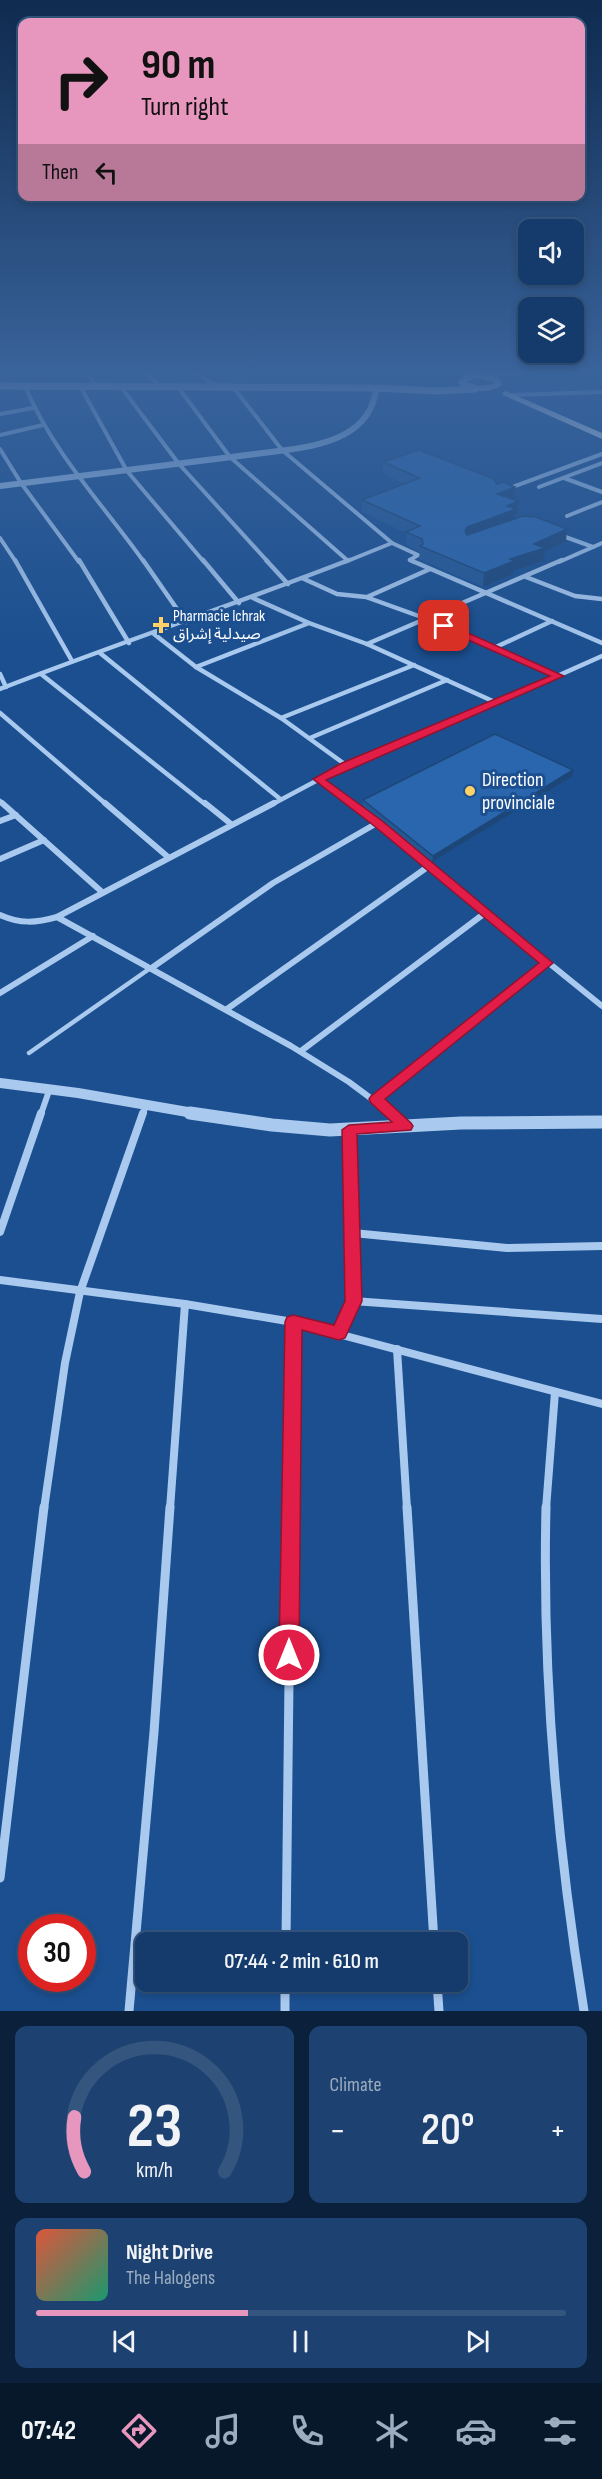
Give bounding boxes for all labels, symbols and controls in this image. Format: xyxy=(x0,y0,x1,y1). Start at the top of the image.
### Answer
text: 90 m xyxy=(141,40,215,91)
icon: right xyxy=(42,42,120,120)
text: Turn right xyxy=(141,91,228,123)
icon: left xyxy=(90,156,123,189)
text: Then xyxy=(42,159,78,186)
map controls xyxy=(518,219,584,363)
button: sound xyxy=(518,219,584,285)
button: layers xyxy=(518,297,584,363)
pin xyxy=(418,600,469,651)
place label: Pharmacie Ichrak صيدلية إشراق xyxy=(173,607,265,644)
icon: arrive xyxy=(427,609,460,642)
marker: Pharmacie Ichrak صيدلية إشراق xyxy=(154,618,168,632)
place label: Direction provinciale xyxy=(482,768,555,815)
marker: Direction provinciale xyxy=(463,784,477,798)
position arrow xyxy=(257,1623,321,1687)
speed limit sign: 30 xyxy=(18,1914,96,1992)
text: 07:44 · 2 min · 610 m xyxy=(224,1948,379,1975)
text: Climate xyxy=(330,2073,382,2097)
text: 23 xyxy=(127,2090,182,2165)
text: 20° xyxy=(421,2103,475,2158)
text: − xyxy=(330,2111,346,2151)
text: + xyxy=(550,2111,566,2151)
text: km/h xyxy=(136,2158,173,2183)
text: Night Drive xyxy=(126,2239,213,2266)
text: The Halogens xyxy=(126,2266,215,2290)
icon: previous xyxy=(108,2325,141,2358)
icon: pause xyxy=(284,2325,317,2358)
icon: next xyxy=(461,2325,494,2358)
icon: directions xyxy=(118,2410,160,2452)
icon: music xyxy=(202,2410,244,2452)
icon: phone xyxy=(286,2410,328,2452)
icon: climate xyxy=(371,2410,413,2452)
icon: car xyxy=(455,2410,497,2452)
icon: filters xyxy=(539,2410,581,2452)
text: 07:42 xyxy=(21,2415,76,2447)

